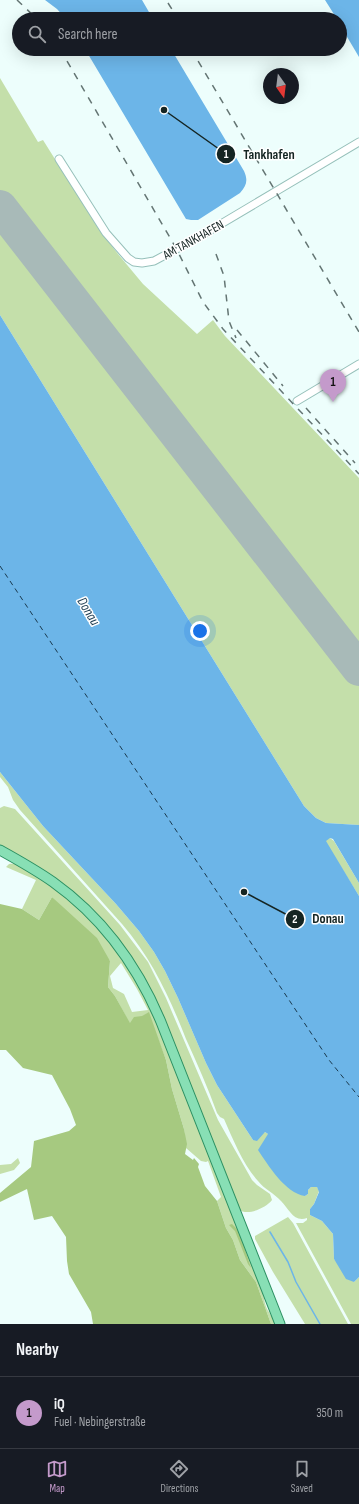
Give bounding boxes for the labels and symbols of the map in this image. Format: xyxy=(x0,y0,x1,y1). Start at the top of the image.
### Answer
north arrow xyxy=(263,68,299,104)
callout: Tankhafen xyxy=(216,141,303,167)
text: Tankhafen xyxy=(243,146,295,163)
text: 1 xyxy=(224,147,229,162)
street label: AM TANKHAFEN xyxy=(159,217,227,264)
pin: 1 xyxy=(320,369,346,402)
water label: Donau xyxy=(74,594,104,629)
your location xyxy=(190,621,210,641)
callout: Donau xyxy=(285,906,352,932)
text: Donau xyxy=(312,910,344,927)
text: 2 xyxy=(292,912,298,927)

